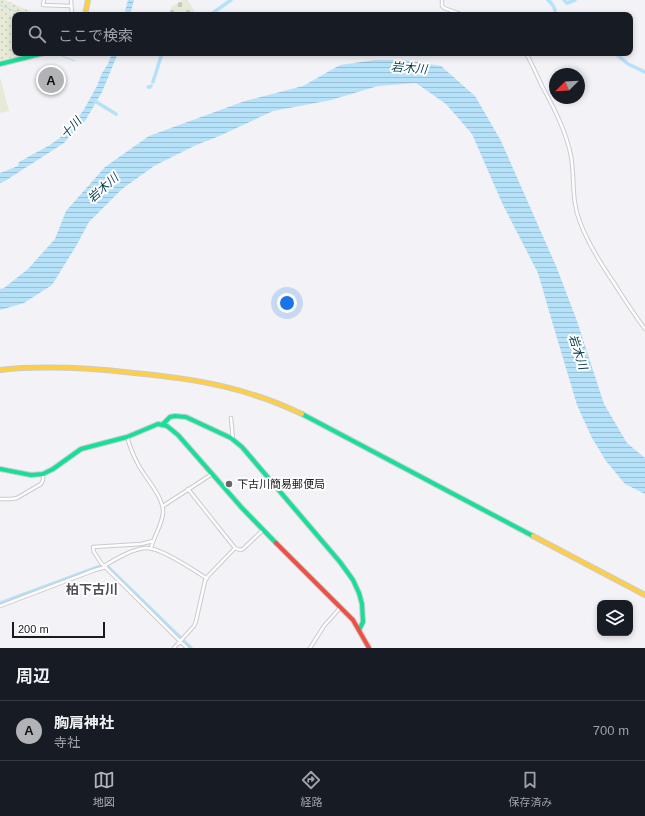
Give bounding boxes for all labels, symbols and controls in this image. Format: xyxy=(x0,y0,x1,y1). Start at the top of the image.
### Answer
search box xyxy=(12,12,633,56)
icon: search xyxy=(26,23,48,45)
text: ここで検索 xyxy=(58,27,133,44)
water label: 岩木川 xyxy=(390,59,430,77)
pin: A xyxy=(38,65,64,95)
north arrow xyxy=(549,68,585,104)
water label: 十川 xyxy=(58,113,86,142)
water label: 岩木川 xyxy=(85,169,123,205)
your location xyxy=(277,293,297,313)
water label: 岩木川 xyxy=(566,333,591,373)
place label: 下古川簡易郵便局 xyxy=(237,478,325,490)
marker: 下古川簡易郵便局 xyxy=(224,479,234,489)
district label: 柏下古川 xyxy=(66,582,118,597)
map controls xyxy=(597,600,633,636)
button: layers xyxy=(597,600,633,636)
scale bar xyxy=(12,620,105,639)
text: 200 m xyxy=(18,623,49,635)
text: 周辺 xyxy=(16,667,50,686)
text: 胸肩神社 xyxy=(54,714,114,731)
text: A xyxy=(24,723,34,738)
text: 700 m xyxy=(593,723,629,738)
text: 寺社 xyxy=(54,735,80,750)
tab: 地図 xyxy=(93,769,115,809)
tab: 経路 xyxy=(300,769,322,809)
tab: 保存済み xyxy=(508,769,552,809)

